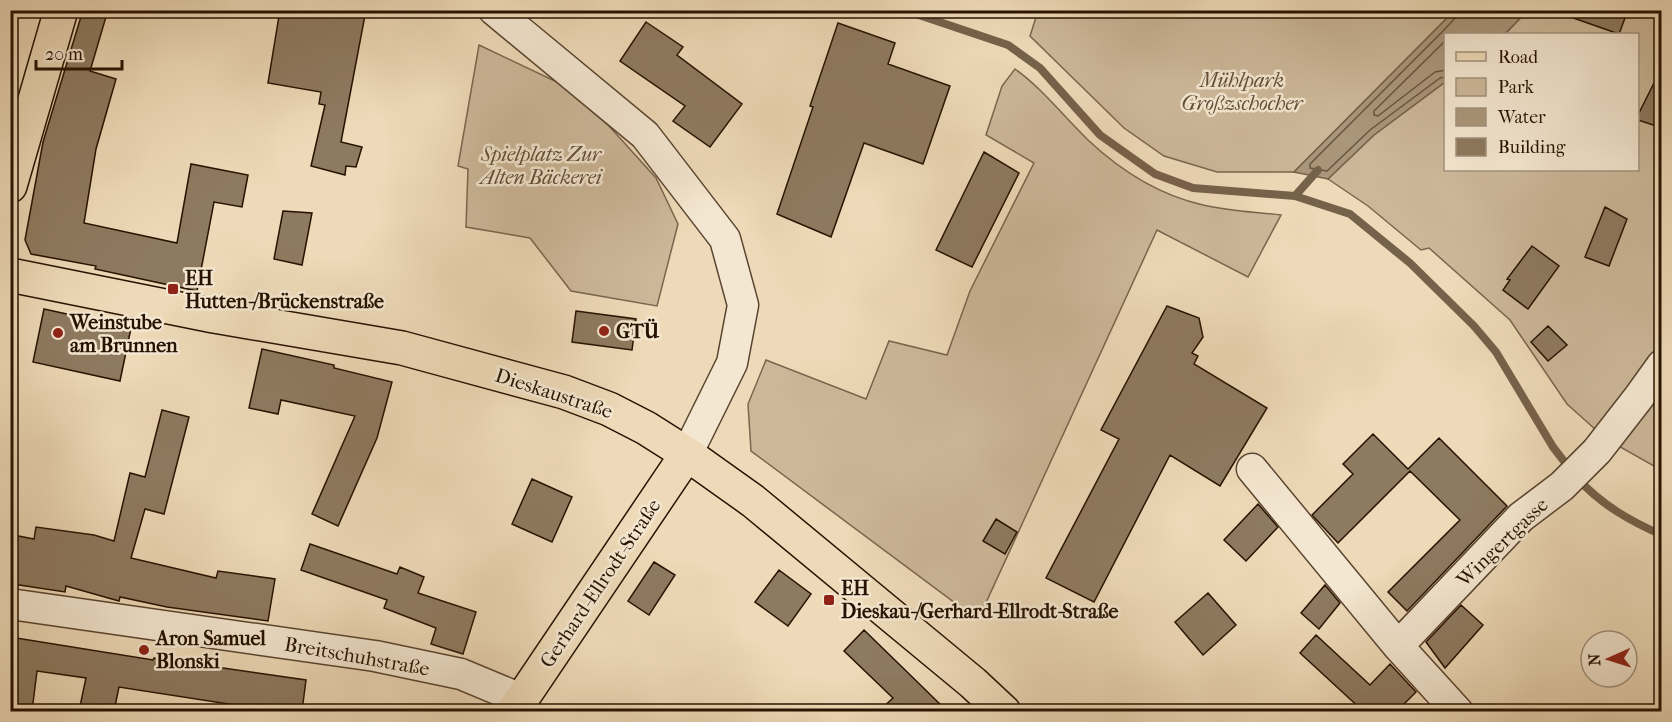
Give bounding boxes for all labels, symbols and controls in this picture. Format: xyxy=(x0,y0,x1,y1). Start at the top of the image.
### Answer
scale bar xyxy=(36,33,122,71)
legend xyxy=(1444,33,1639,171)
text: 20 m xyxy=(45,44,83,65)
text: Road xyxy=(1498,47,1538,68)
park label: Mühlpark Großzschocher xyxy=(1182,69,1305,115)
text: Park xyxy=(1498,77,1535,98)
text: Water xyxy=(1497,107,1546,128)
text: Building xyxy=(1498,137,1566,158)
park label: Spielplatz Zur Alten Bäckerei xyxy=(477,143,603,189)
place label: EH Hutten-/Brückenstraße xyxy=(185,267,384,313)
marker: EH Hutten-/Brückenstraße xyxy=(166,282,180,296)
place label: Weinstube am Brunnen xyxy=(69,311,178,357)
place label: GTÜ xyxy=(616,318,660,343)
marker: GTÜ xyxy=(597,324,611,338)
marker: Weinstube am Brunnen xyxy=(51,326,65,340)
street label: Dieskaustraße xyxy=(492,364,616,423)
street label: Wingertgasse xyxy=(1451,493,1553,592)
street label: Gerhard-Ellrodt-Straße xyxy=(535,495,665,672)
place label: EH Dieskau-/Gerhard-Ellrodt-Straße xyxy=(841,577,1119,623)
marker: EH Dieskau-/Gerhard-Ellrodt-Straße xyxy=(822,593,836,607)
place label: Aron Samuel Blonski xyxy=(154,627,266,673)
north arrow xyxy=(1579,629,1639,689)
street label: Breitschuhstraße xyxy=(283,632,431,681)
marker: Aron Samuel Blonski xyxy=(137,643,151,657)
text: N xyxy=(1585,652,1604,666)

